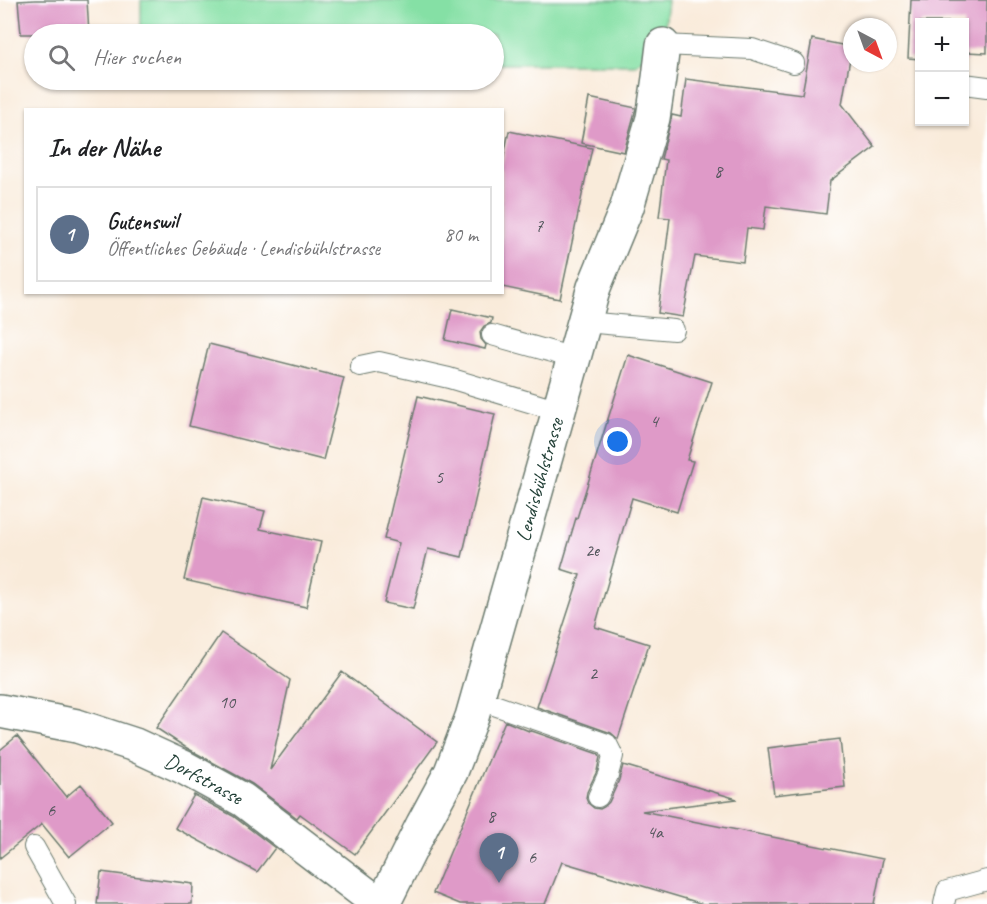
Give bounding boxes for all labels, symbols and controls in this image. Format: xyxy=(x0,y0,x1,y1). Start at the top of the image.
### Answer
north arrow xyxy=(843,18,897,72)
map controls xyxy=(915,18,969,126)
button: + xyxy=(915,18,969,72)
search box xyxy=(24,24,504,90)
icon: search xyxy=(45,41,78,74)
text: Hier suchen xyxy=(93,43,181,71)
button: − xyxy=(915,72,969,126)
text: In der Nähe xyxy=(48,131,160,164)
house number: 8 xyxy=(714,160,724,182)
text: Gutenswil xyxy=(107,208,178,236)
house number: 7 xyxy=(535,215,544,237)
text: 1 xyxy=(65,222,74,247)
text: 80 m xyxy=(444,222,478,247)
text: Öffentliches Gebäude · Lendisbühlstrasse xyxy=(107,236,380,261)
house number: 4 xyxy=(650,410,660,432)
street label: Lendisbühlstrasse xyxy=(509,414,569,544)
your location xyxy=(603,427,632,456)
house number: 5 xyxy=(435,466,444,488)
house number: 2e xyxy=(585,539,600,561)
house number: 2 xyxy=(589,662,599,684)
house number: 10 xyxy=(219,691,237,713)
street label: Dorfstrasse xyxy=(161,747,248,811)
house number: 6 xyxy=(47,799,56,821)
house number: 8 xyxy=(487,805,497,827)
house number: 4a xyxy=(647,821,664,843)
pin: 1 xyxy=(480,834,518,883)
house number: 6 xyxy=(528,846,537,868)

